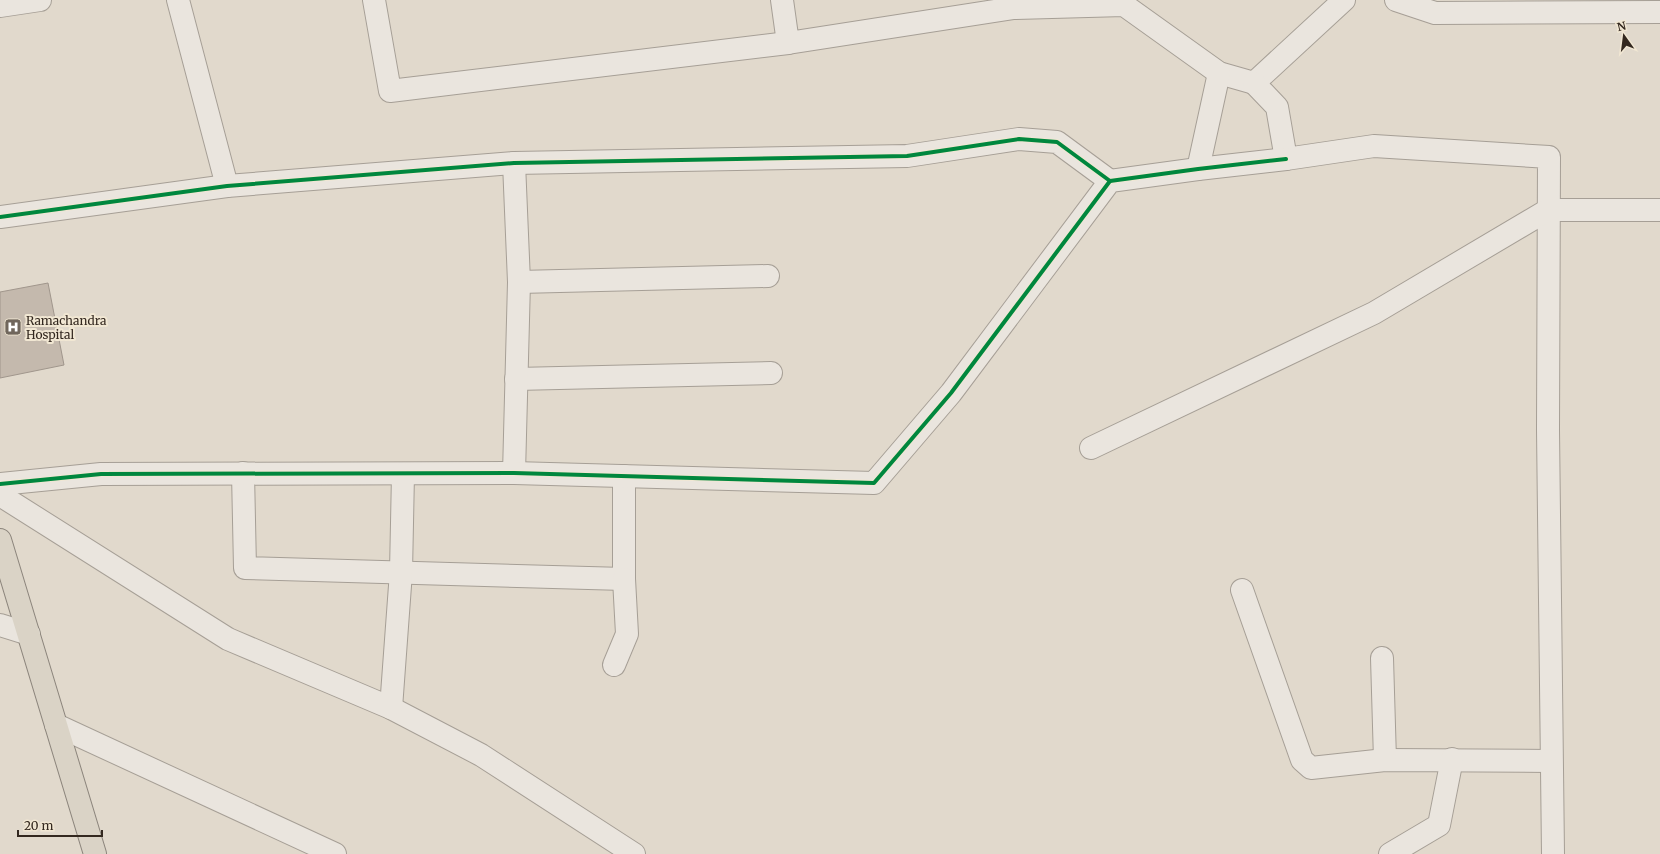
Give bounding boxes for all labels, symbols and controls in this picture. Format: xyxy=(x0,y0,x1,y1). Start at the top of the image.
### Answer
north arrow xyxy=(1604,16,1644,56)
text: N xyxy=(1616,18,1628,34)
place label: Ramachandra Hospital xyxy=(26,313,107,342)
hospital icon: Ramachandra Hospital xyxy=(3,317,23,337)
scale bar xyxy=(18,812,102,838)
text: 20 m xyxy=(24,818,53,833)

